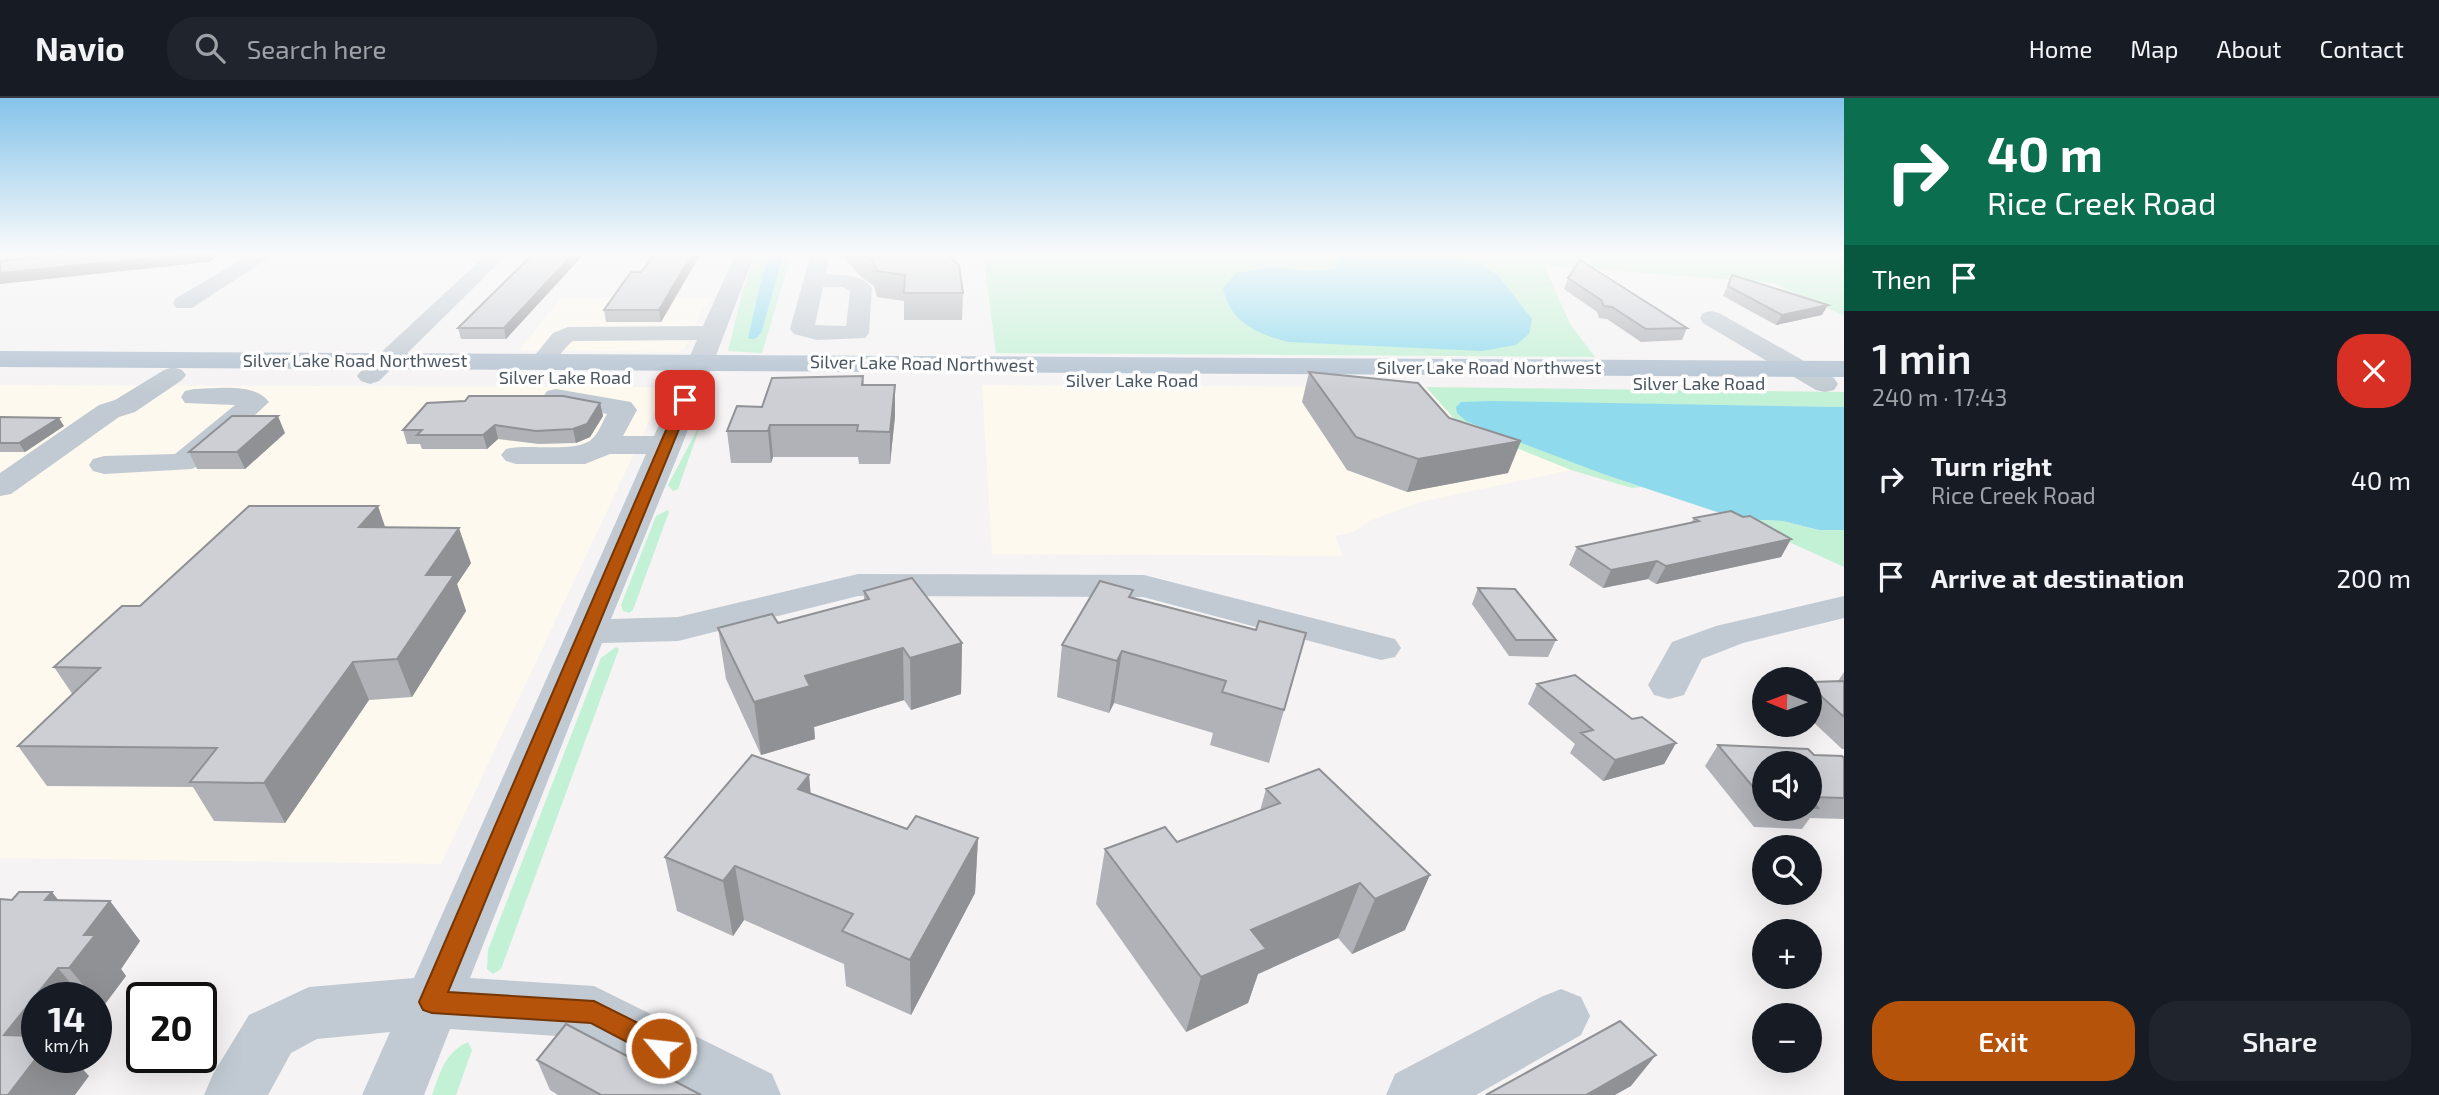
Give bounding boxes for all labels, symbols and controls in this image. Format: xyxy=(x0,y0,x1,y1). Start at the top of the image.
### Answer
search box xyxy=(167,17,657,80)
text: Navio xyxy=(35,28,125,68)
icon: search xyxy=(191,29,229,67)
text: Search here xyxy=(247,33,386,64)
text: Home xyxy=(2029,34,2092,63)
text: Map xyxy=(2130,34,2178,63)
text: About xyxy=(2216,34,2282,63)
text: Contact xyxy=(2320,34,2404,63)
text: 40 m xyxy=(1987,123,2103,182)
icon: right xyxy=(1872,126,1963,217)
text: Rice Creek Road xyxy=(1987,183,2216,221)
icon: arrive xyxy=(1945,259,1983,297)
text: Then xyxy=(1872,263,1931,294)
text: 1 min xyxy=(1872,332,1972,382)
button: close xyxy=(2337,334,2411,408)
street label: Silver Lake Road Northwest xyxy=(243,349,467,371)
street label: Silver Lake Road Northwest xyxy=(810,350,1035,376)
street label: Silver Lake Road Northwest xyxy=(1377,356,1601,378)
street label: Silver Lake Road xyxy=(499,366,631,388)
street label: Silver Lake Road xyxy=(1066,369,1198,391)
pin xyxy=(655,370,715,430)
street label: Silver Lake Road xyxy=(1633,372,1765,394)
icon: arrive xyxy=(666,381,704,419)
text: 240 m · 17:43 xyxy=(1872,383,2007,411)
text: Turn right xyxy=(1931,450,2052,481)
icon: right xyxy=(1872,460,1910,498)
text: 40 m xyxy=(2351,464,2411,495)
text: Rice Creek Road xyxy=(1931,481,2096,509)
icon: arrive xyxy=(1872,558,1910,596)
text: Arrive at destination xyxy=(1931,562,2184,593)
text: 200 m xyxy=(2336,562,2411,593)
north arrow xyxy=(1752,667,1822,737)
map controls xyxy=(1752,667,1822,1073)
button: sound xyxy=(1752,751,1822,821)
button: search xyxy=(1752,835,1822,905)
button: + xyxy=(1752,919,1822,989)
speed limit sign: 20 xyxy=(126,982,217,1073)
text: 14 xyxy=(48,997,85,1039)
button: Exit xyxy=(1872,1001,2135,1081)
button: Share xyxy=(2149,1001,2411,1081)
button: − xyxy=(1752,1003,1822,1073)
position arrow xyxy=(624,1011,698,1085)
text: km/h xyxy=(44,1034,89,1056)

